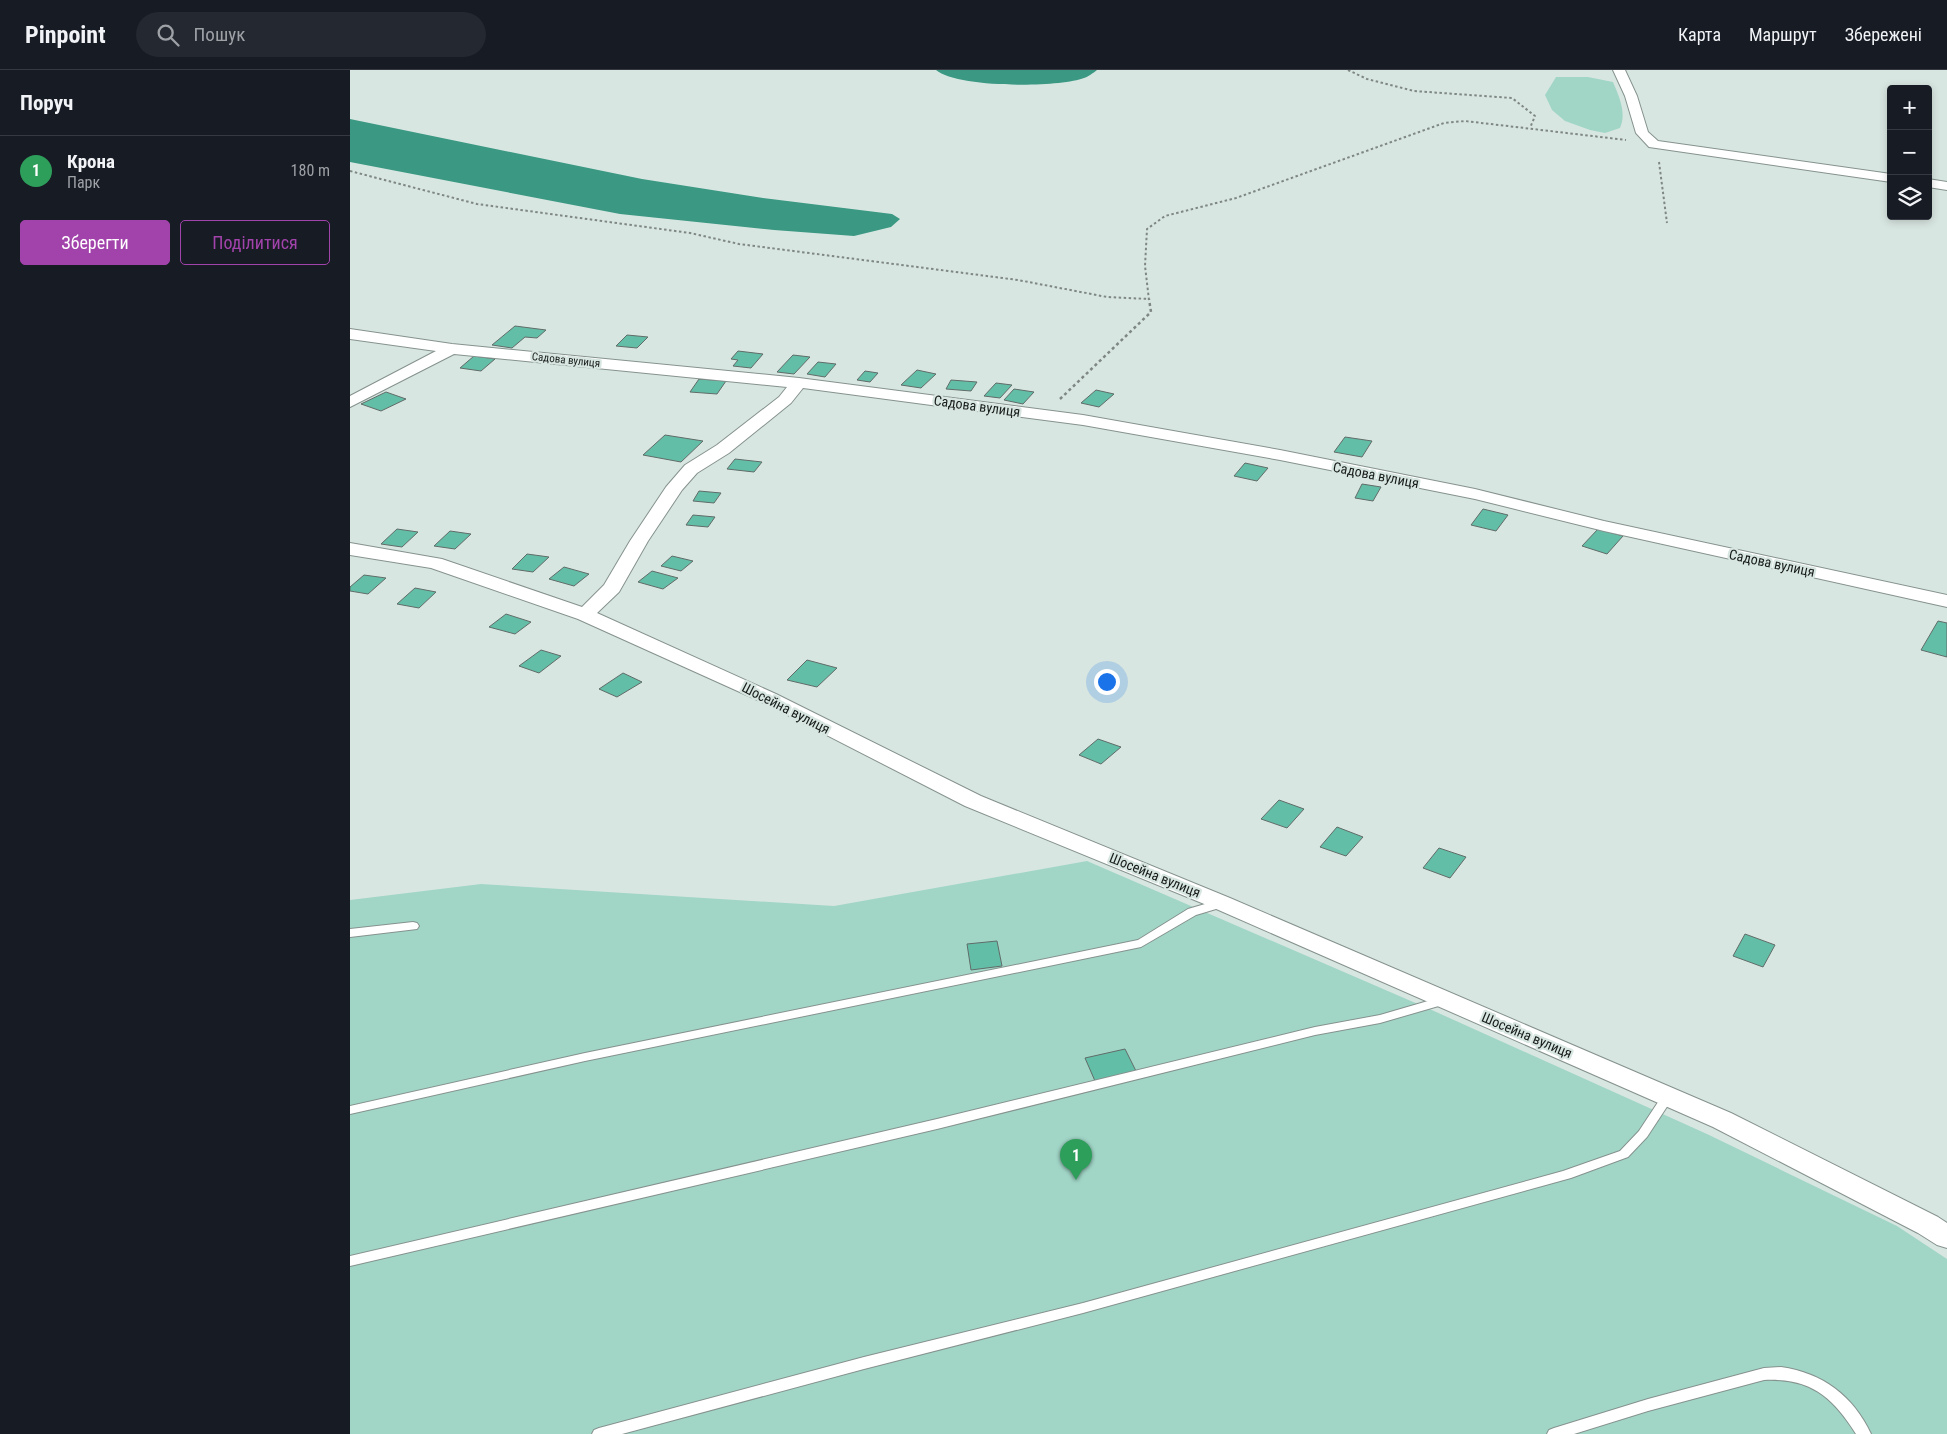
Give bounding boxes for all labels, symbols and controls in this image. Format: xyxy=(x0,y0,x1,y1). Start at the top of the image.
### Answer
search box xyxy=(136,12,486,57)
text: Pinpoint xyxy=(25,21,106,49)
icon: search xyxy=(154,21,182,49)
text: Пошук xyxy=(194,23,245,46)
text: Карта xyxy=(1678,24,1721,45)
text: Маршрут xyxy=(1749,24,1817,45)
text: Збережені xyxy=(1845,24,1922,45)
map controls xyxy=(1887,85,1932,220)
button: + xyxy=(1887,85,1932,130)
text: Поруч xyxy=(20,91,73,115)
button: − xyxy=(1887,130,1932,175)
text: Крона xyxy=(67,150,115,173)
text: 1 xyxy=(32,161,40,180)
text: 180 m xyxy=(291,161,330,180)
text: Парк xyxy=(67,173,100,192)
button: layers xyxy=(1887,175,1932,220)
button: Зберегти xyxy=(20,220,170,265)
button: Поділитися xyxy=(180,220,330,265)
street label: Садова вулиця xyxy=(531,350,601,370)
street label: Садова вулиця xyxy=(933,392,1021,420)
street label: Садова вулиця xyxy=(1332,459,1420,491)
street label: Садова вулиця xyxy=(1728,546,1816,580)
your location xyxy=(1094,669,1120,695)
street label: Шосейна вулиця xyxy=(739,679,833,737)
street label: Шосейна вулиця xyxy=(1107,849,1203,901)
street label: Шосейна вулиця xyxy=(1479,1009,1575,1061)
pin: 1 xyxy=(1060,1139,1092,1180)

